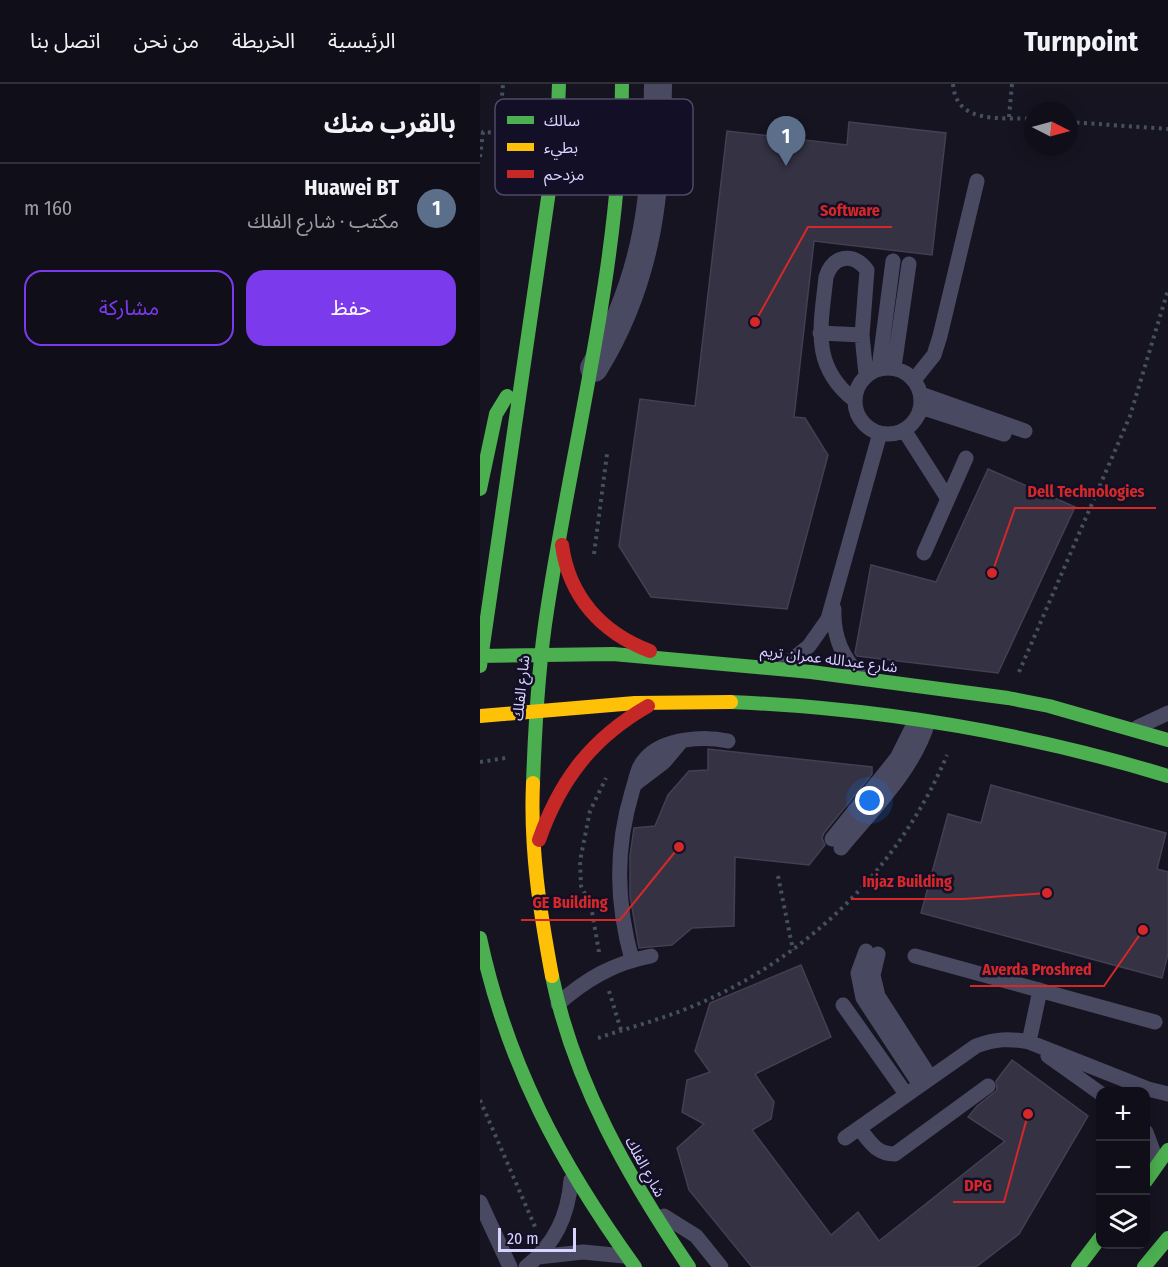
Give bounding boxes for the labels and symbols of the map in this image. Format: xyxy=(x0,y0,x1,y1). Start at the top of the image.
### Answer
legend xyxy=(495,99,693,195)
north arrow xyxy=(1024,102,1078,156)
text: سالك xyxy=(544,111,580,130)
pin: 1 xyxy=(766,116,806,166)
text: بطيء xyxy=(544,138,578,160)
text: مزدحم xyxy=(544,165,584,187)
callout: Software xyxy=(808,193,892,227)
text: Software xyxy=(820,201,880,220)
callout: Dell Technologies xyxy=(1015,474,1156,508)
text: Dell Technologies xyxy=(1027,482,1145,501)
street label: شارع عبدالله عمران تريم xyxy=(759,642,899,679)
street label: شارع الفلك xyxy=(509,654,536,722)
your location xyxy=(855,786,884,815)
callout: Injaz Building xyxy=(851,865,964,899)
text: Injaz Building xyxy=(862,872,952,891)
callout: GE Building xyxy=(521,886,620,920)
text: GE Building xyxy=(532,893,608,912)
callout: Averda Proshred xyxy=(970,952,1104,986)
text: Averda Proshred xyxy=(981,960,1092,979)
street label: شارع الفلك xyxy=(619,1134,669,1202)
callout: DPG xyxy=(953,1168,1004,1202)
text: DPG xyxy=(964,1176,992,1195)
scale bar xyxy=(498,1225,576,1252)

